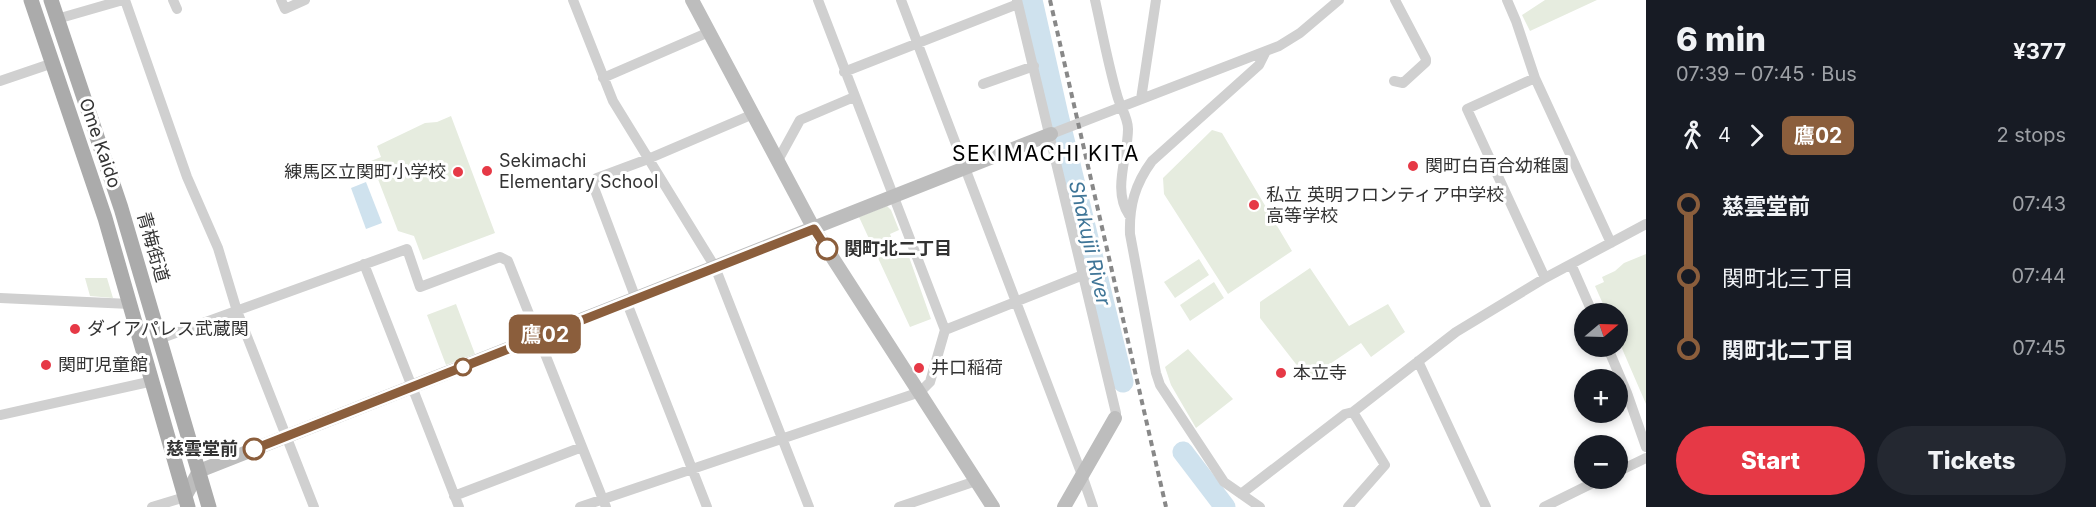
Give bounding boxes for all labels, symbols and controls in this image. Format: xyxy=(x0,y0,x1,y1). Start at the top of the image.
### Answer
text: 6 min xyxy=(1676,19,1766,59)
text: ¥377 xyxy=(2013,38,2066,64)
text: 07:39 – 07:45 · Bus xyxy=(1676,62,1857,86)
street label: Ome Kaido xyxy=(75,95,126,190)
icon: walk xyxy=(1676,119,1709,152)
icon: forward xyxy=(1740,119,1773,152)
text: 4 xyxy=(1718,123,1731,147)
text: 鷹02 xyxy=(1794,123,1842,148)
text: 2 stops xyxy=(1996,123,2066,147)
district label: SEKIMACHI KITA xyxy=(952,141,1140,166)
place label: Sekimachi Elementary School xyxy=(499,150,658,192)
place label: 関町白百合幼稚園 xyxy=(1425,155,1569,176)
marker: 関町白百合幼稚園 xyxy=(1406,159,1420,173)
place label: 練馬区立関町小学校 xyxy=(284,161,446,182)
marker: Sekimachi Elementary School xyxy=(480,164,494,178)
marker: 練馬区立関町小学校 xyxy=(451,165,465,179)
water label: Shakujii River xyxy=(1064,178,1116,308)
place label: 私立 英明フロンティア中学校 高等学校 xyxy=(1266,184,1504,226)
text: 07:43 xyxy=(2012,192,2066,216)
text: 慈雲堂前 xyxy=(1722,193,1810,219)
marker: 私立 英明フロンティア中学校 高等学校 xyxy=(1247,198,1261,212)
street label: 青梅街道 xyxy=(133,209,173,284)
marker: 関町北二丁目 xyxy=(816,238,838,260)
place label: 関町北二丁目 xyxy=(844,238,952,259)
text: 07:44 xyxy=(2012,264,2066,288)
text: 関町北三丁目 xyxy=(1722,265,1854,291)
north arrow xyxy=(1574,303,1628,357)
map controls xyxy=(1574,303,1628,489)
line badge: 鷹02 xyxy=(510,314,580,354)
place label: ダイアパレス武蔵関 xyxy=(87,318,249,339)
marker: ダイアパレス武蔵関 xyxy=(68,322,82,336)
text: 鷹02 xyxy=(521,322,569,347)
text: 07:45 xyxy=(2012,336,2066,360)
text: 関町北二丁目 xyxy=(1722,337,1854,363)
place label: 関町児童館 xyxy=(58,354,148,375)
place label: 井口稲荷 xyxy=(931,357,1003,378)
marker: 関町児童館 xyxy=(39,358,53,372)
unlabelled marker xyxy=(454,358,472,376)
marker: 井口稲荷 xyxy=(912,361,926,375)
place label: 本立寺 xyxy=(1293,362,1347,383)
marker: 本立寺 xyxy=(1274,366,1288,380)
button: + xyxy=(1574,369,1628,423)
button: Start xyxy=(1676,426,1865,495)
button: Tickets xyxy=(1877,426,2066,495)
button: − xyxy=(1574,435,1628,489)
place label: 慈雲堂前 xyxy=(166,438,238,459)
marker: 慈雲堂前 xyxy=(243,438,265,460)

